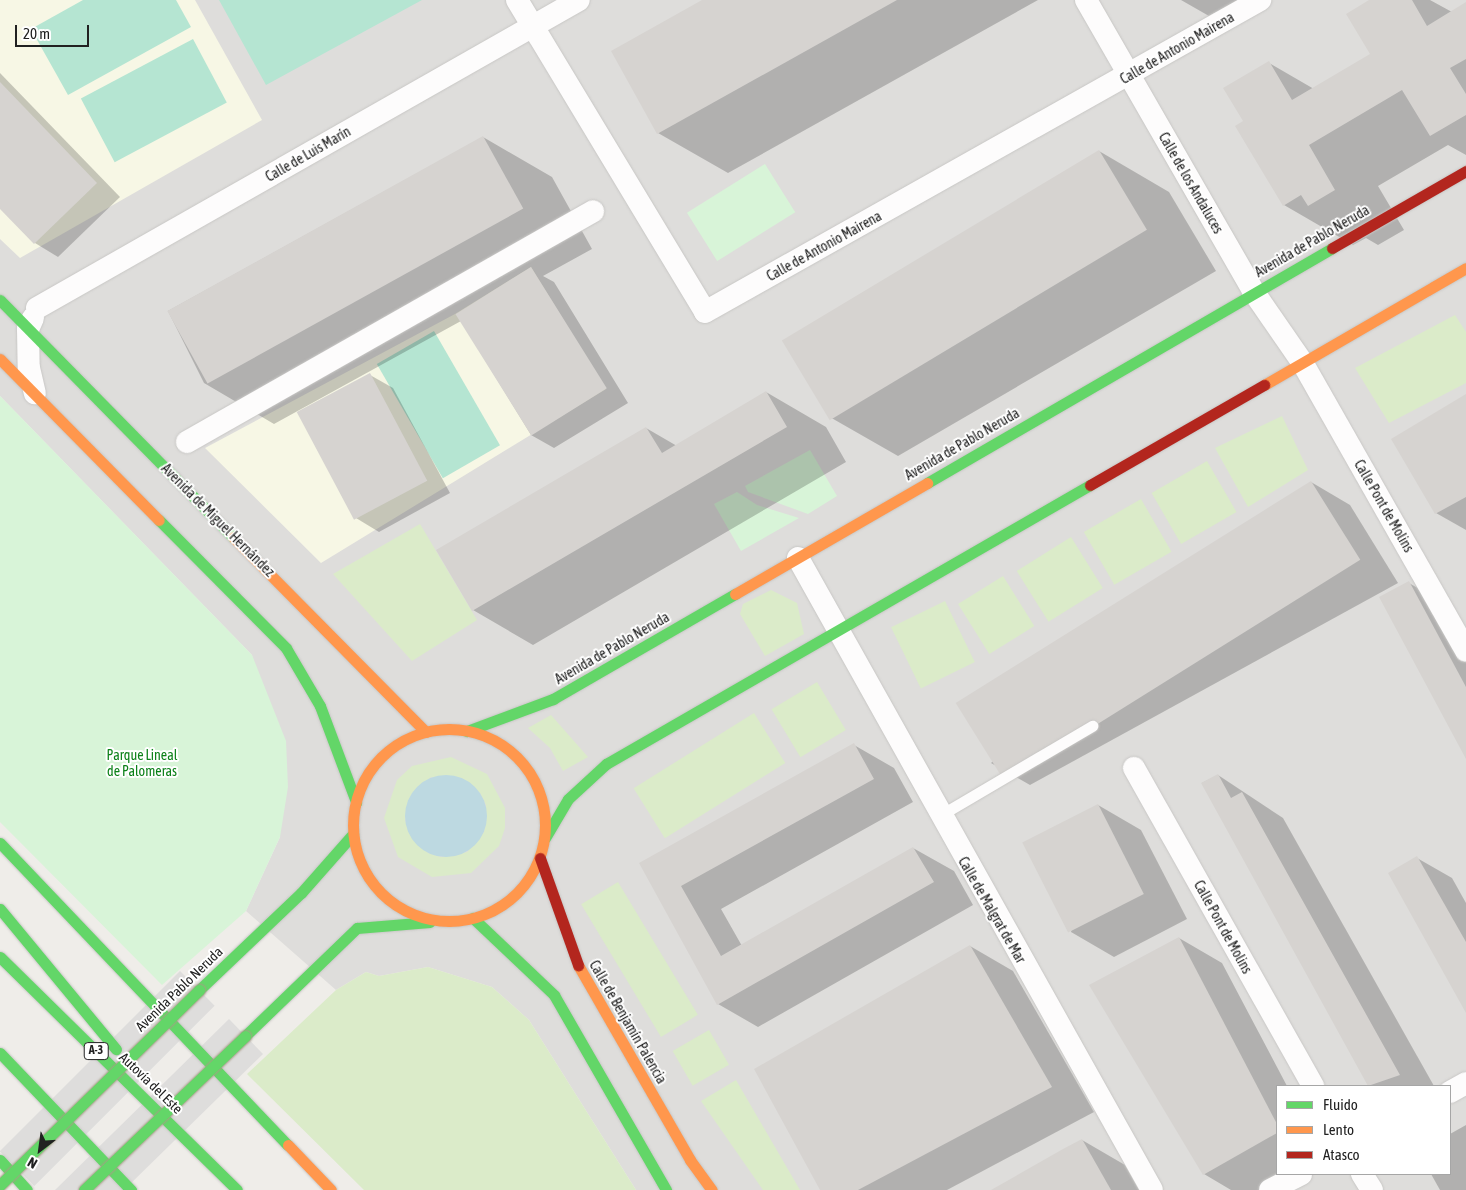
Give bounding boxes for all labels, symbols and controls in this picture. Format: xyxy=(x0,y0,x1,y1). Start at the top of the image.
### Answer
street label: Calle de Antonio Mairena xyxy=(1117,9,1237,87)
scale bar xyxy=(18,15,91,47)
text: 20 m xyxy=(23,25,50,42)
street label: Calle de Luis Marín xyxy=(262,123,354,185)
street label: Calle de los Andaluces xyxy=(1155,129,1227,237)
street label: Avenida de Pablo Neruda xyxy=(1252,201,1372,281)
street label: Calle de Antonio Mairena xyxy=(764,207,884,285)
street label: Avenida de Pablo Neruda xyxy=(902,404,1022,484)
street label: Calle Pont de Molins xyxy=(1351,457,1417,555)
street label: Avenida de Miguel Hernández xyxy=(158,460,278,580)
street label: Avenida de Pablo Neruda xyxy=(552,608,672,688)
park label: Parque Lineal de Palomeras xyxy=(107,747,177,780)
street label: Calle de Malgrat de Mar xyxy=(955,854,1029,966)
street label: Calle Pont de Molins xyxy=(1190,877,1256,977)
street label: Avenida Pablo Neruda xyxy=(132,943,226,1035)
street label: Calle de Benjamín Palencia xyxy=(586,957,670,1087)
road number: A-3 xyxy=(84,1042,108,1060)
street label: Autovía del Este xyxy=(116,1049,186,1117)
legend xyxy=(1276,1085,1451,1175)
text: Fluido xyxy=(1323,1096,1358,1113)
text: Lento xyxy=(1323,1121,1354,1138)
north arrow xyxy=(15,1125,65,1175)
text: Atasco xyxy=(1323,1146,1360,1163)
text: N xyxy=(25,1154,40,1172)

